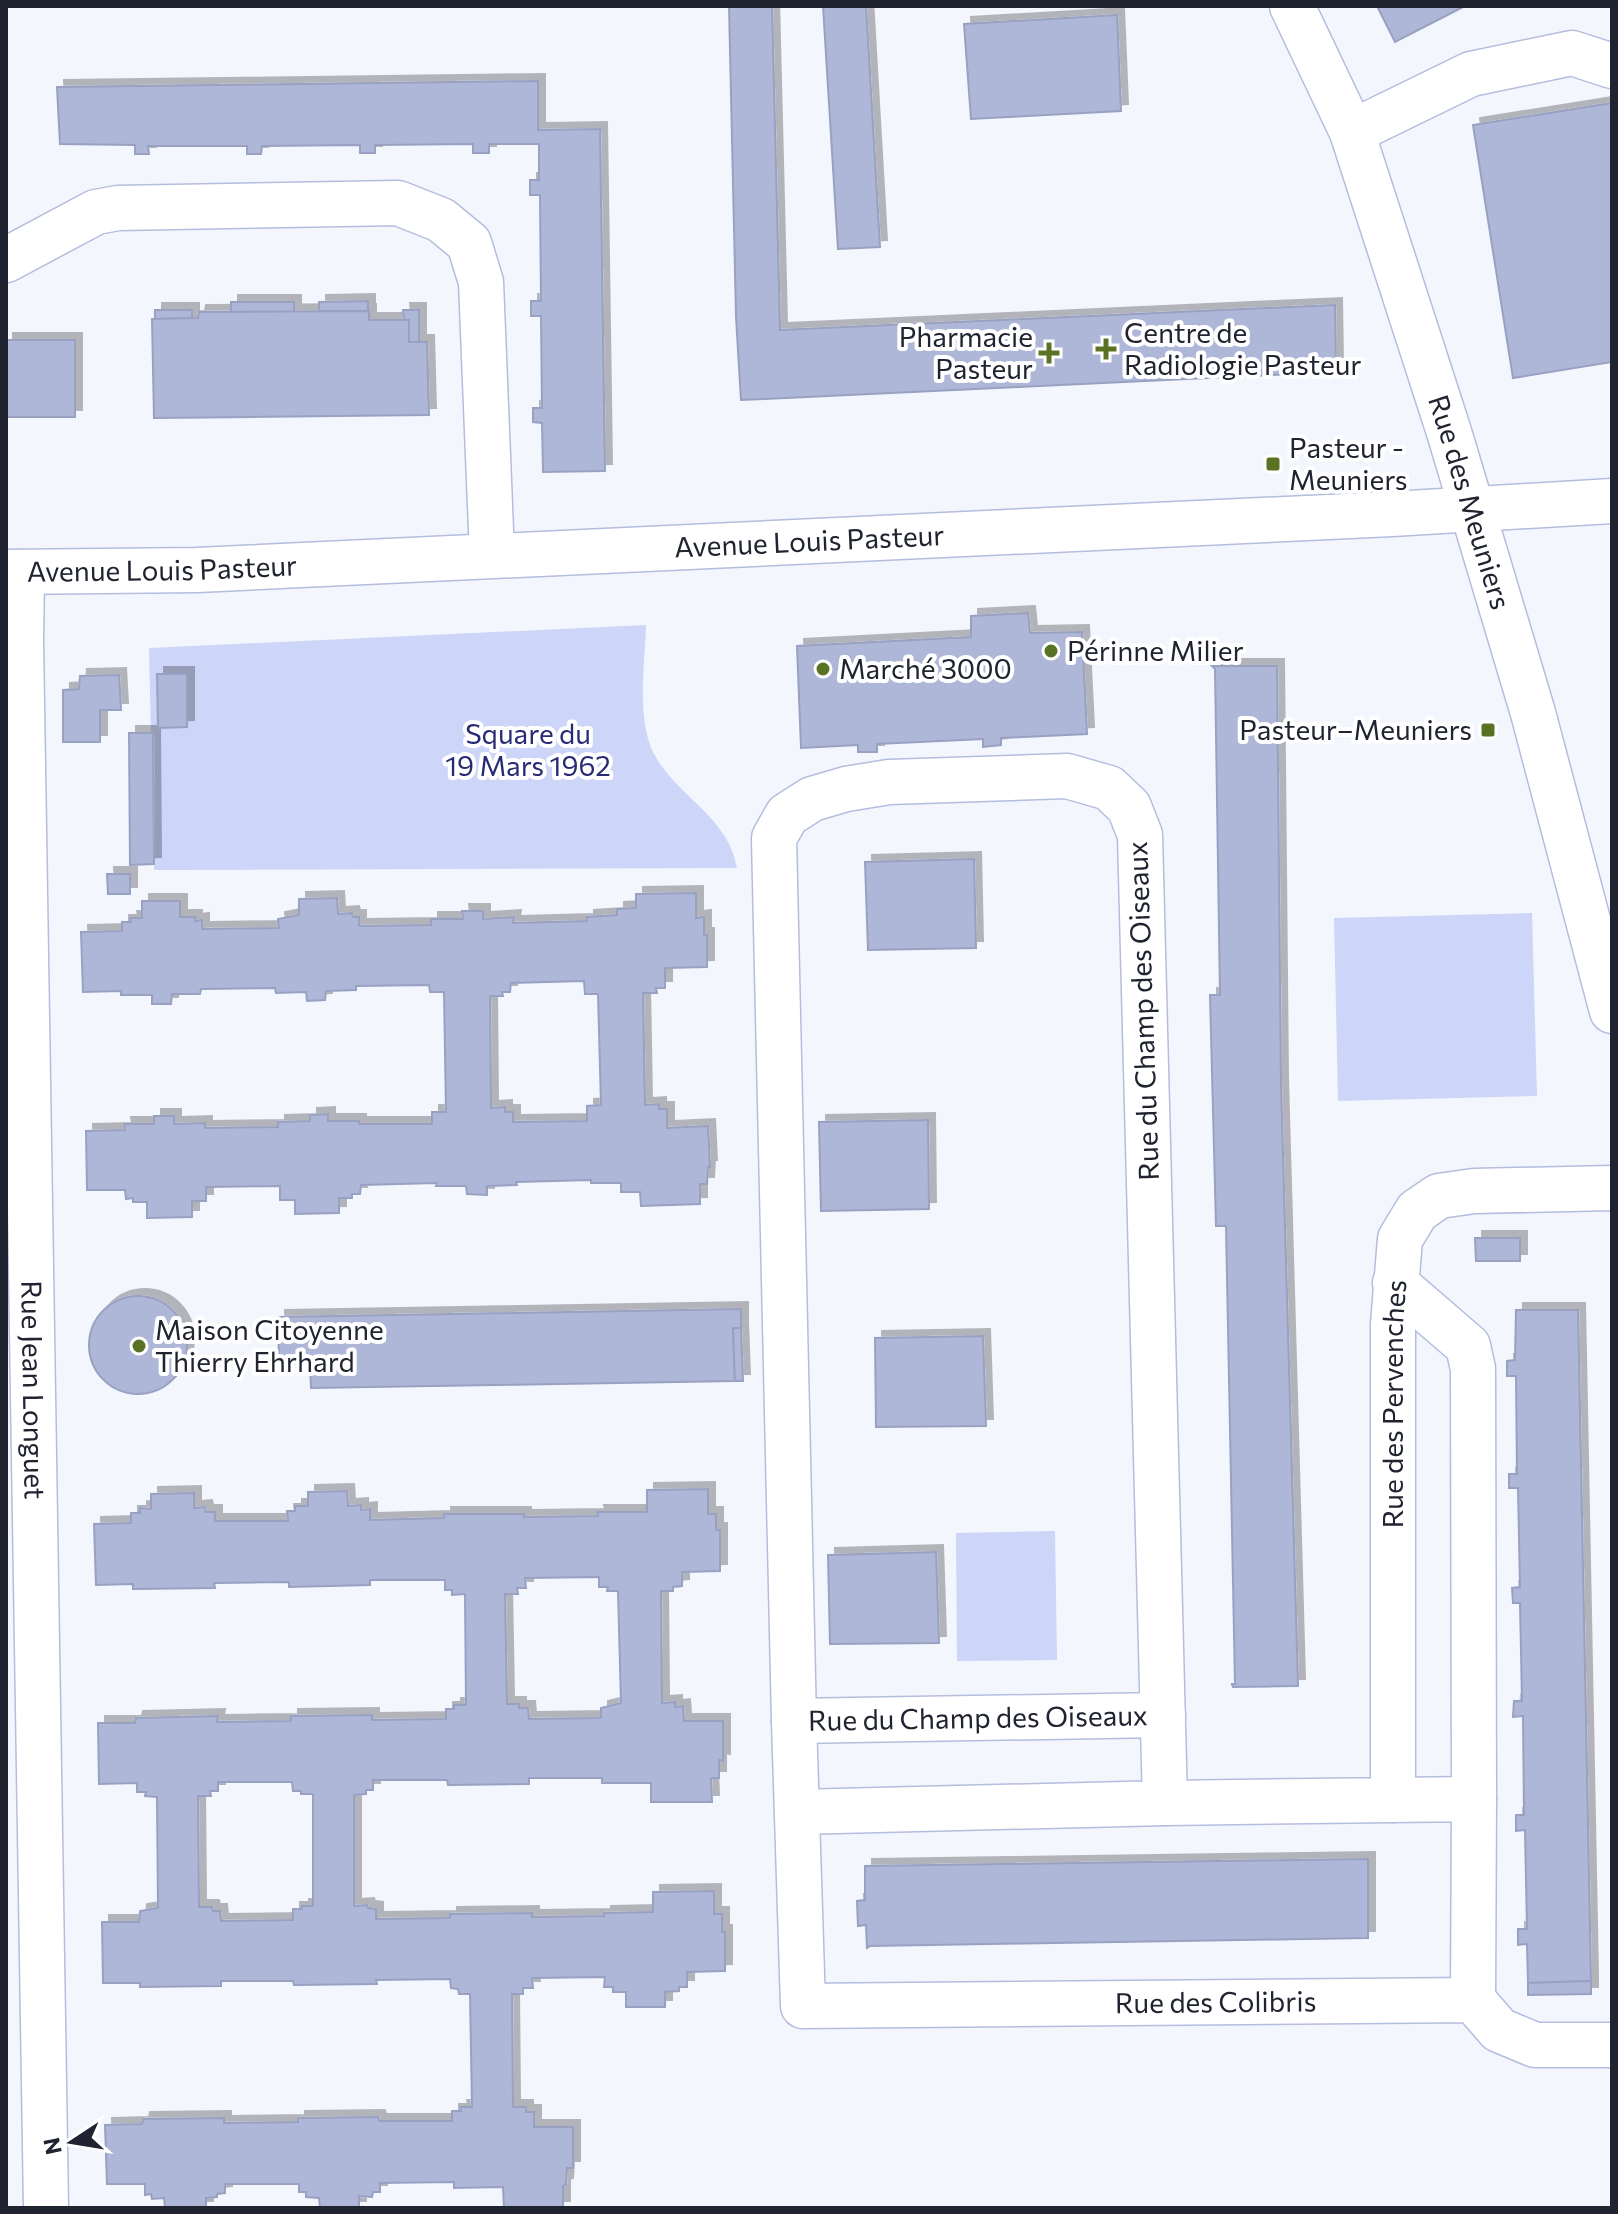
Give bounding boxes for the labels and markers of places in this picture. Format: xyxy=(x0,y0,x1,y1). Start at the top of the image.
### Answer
place label: Centre de Radiologie Pasteur xyxy=(1124,315,1362,381)
place label: Pharmacie Pasteur xyxy=(899,319,1033,385)
marker: Centre de Radiologie Pasteur xyxy=(1095,338,1117,360)
marker: Pharmacie Pasteur xyxy=(1040,344,1058,362)
place label: Pasteur - Meuniers xyxy=(1289,430,1408,496)
marker: Pasteur - Meuniers xyxy=(1264,455,1282,473)
place label: Périnne Milier xyxy=(1067,633,1244,667)
marker: Périnne Milier xyxy=(1042,642,1060,660)
place label: Marché 3000 xyxy=(839,651,1012,685)
marker: Marché 3000 xyxy=(814,660,832,678)
place label: Pasteur–Meuniers xyxy=(1239,712,1472,746)
marker: Pasteur–Meuniers xyxy=(1479,721,1497,739)
place label: Maison Citoyenne Thierry Ehrhard xyxy=(155,1312,384,1378)
marker: Maison Citoyenne Thierry Ehrhard xyxy=(130,1337,148,1355)

